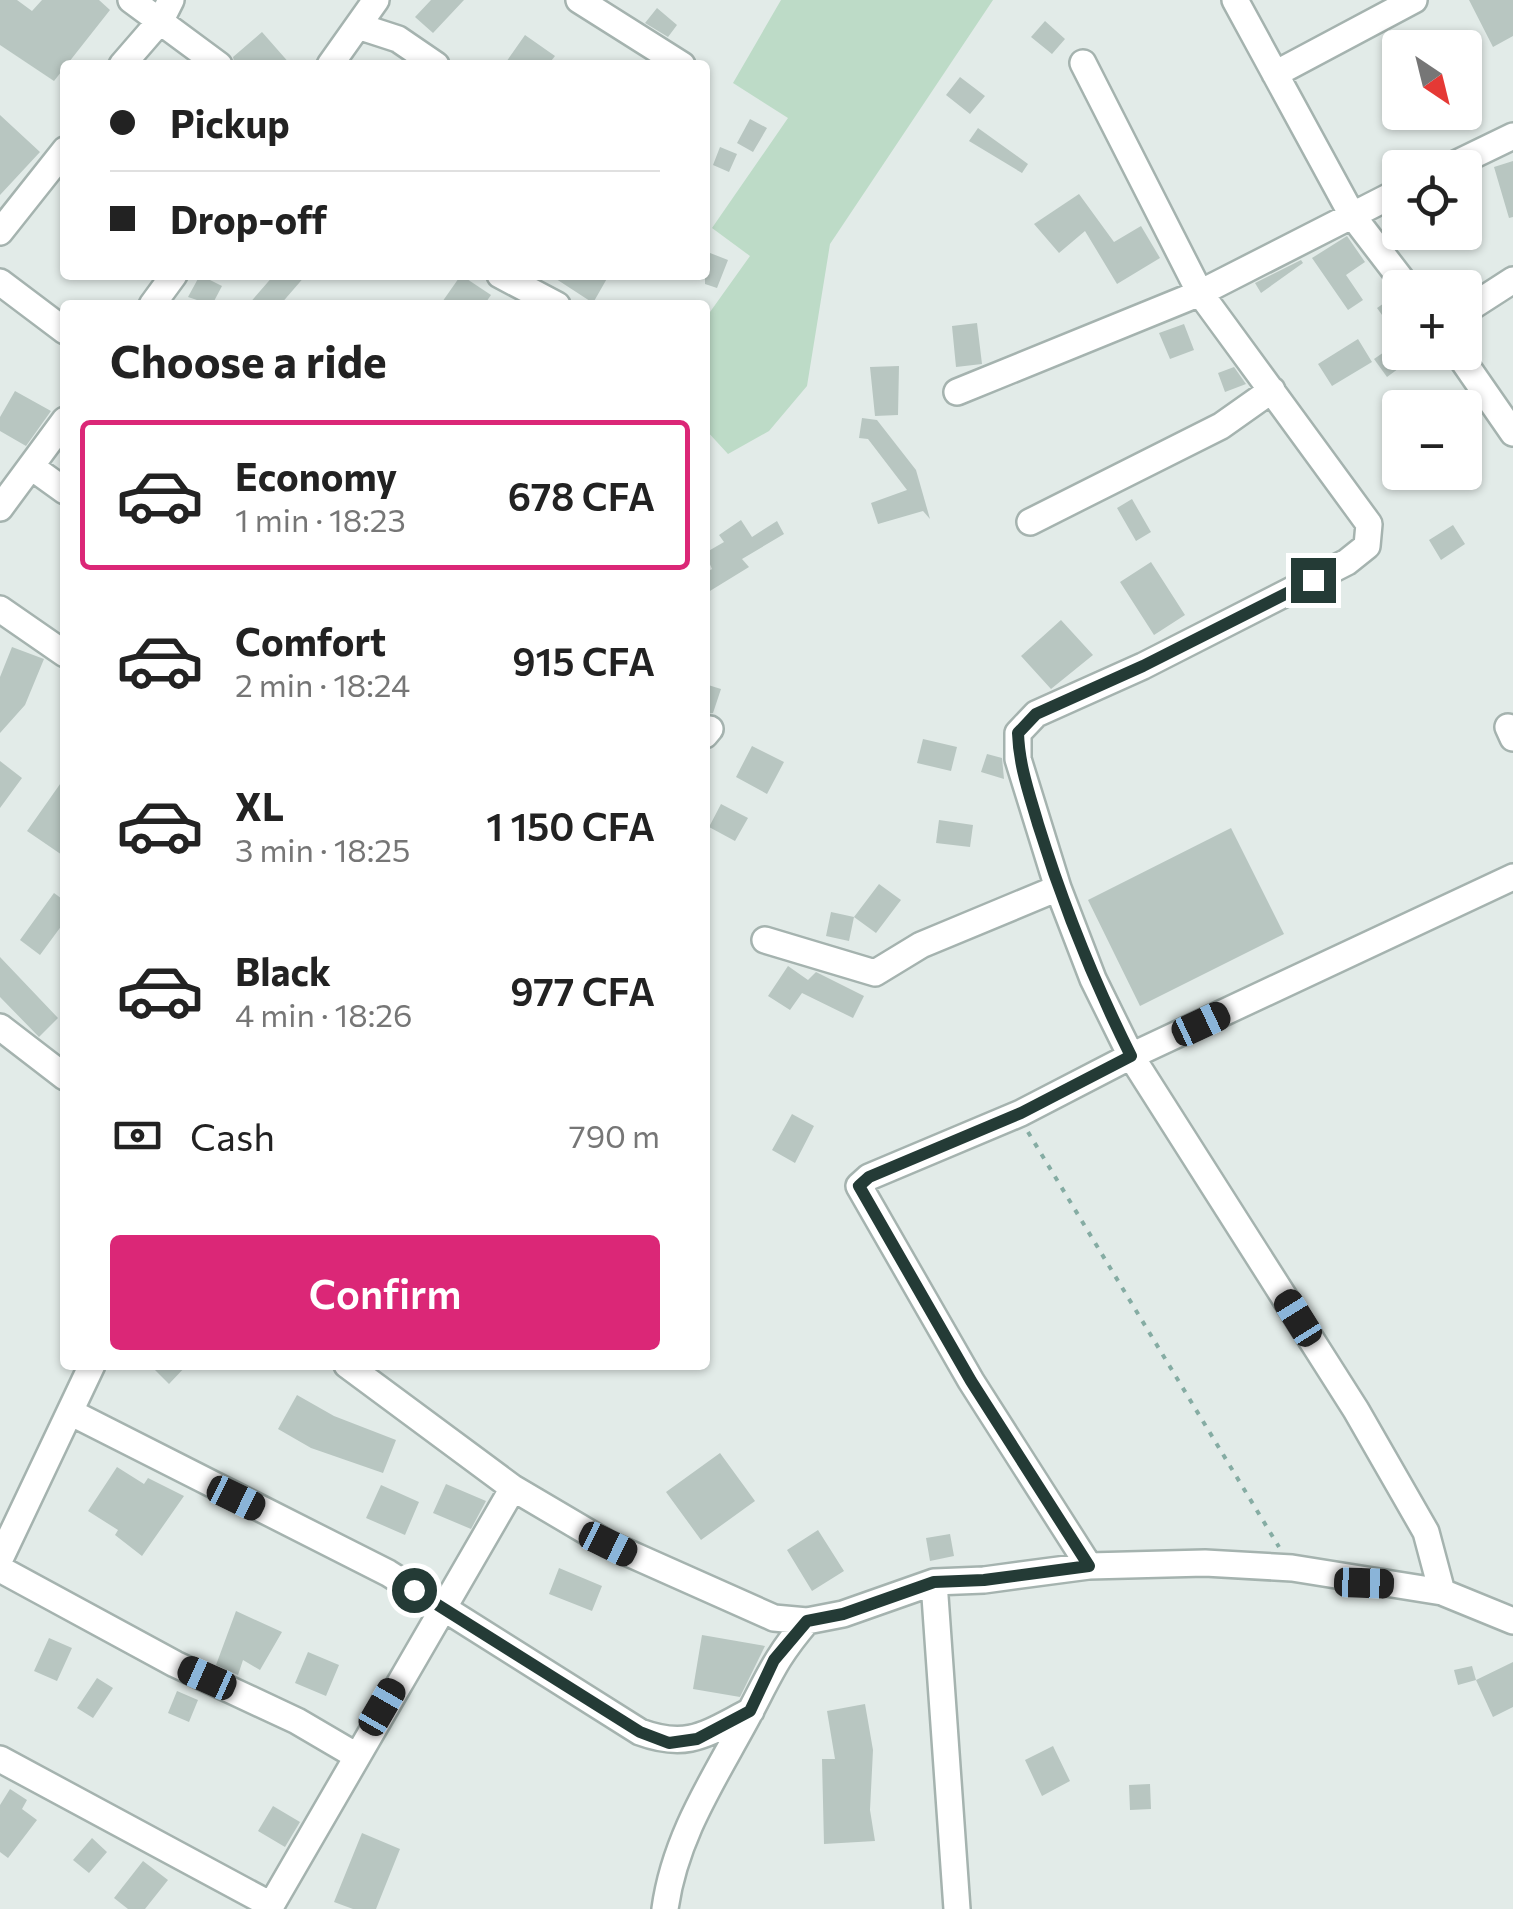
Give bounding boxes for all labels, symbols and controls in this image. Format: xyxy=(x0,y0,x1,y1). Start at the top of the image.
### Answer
north arrow xyxy=(1382,30,1482,130)
map controls xyxy=(1382,30,1482,490)
text: Pickup xyxy=(170,99,290,146)
button: locate xyxy=(1382,150,1482,250)
text: Drop-off xyxy=(170,195,327,242)
button: + xyxy=(1382,270,1482,370)
text: Choose a ride xyxy=(110,332,387,387)
button: − xyxy=(1382,390,1482,490)
icon: car xyxy=(115,450,205,540)
text: Economy xyxy=(235,452,397,499)
text: 678 CFA xyxy=(508,472,655,519)
text: 1 min · 18:23 xyxy=(235,499,406,539)
route end xyxy=(1291,558,1336,603)
icon: car xyxy=(115,615,205,705)
text: Comfort xyxy=(235,617,386,664)
text: 915 CFA xyxy=(512,637,655,684)
text: 2 min · 18:24 xyxy=(235,664,410,704)
icon: car xyxy=(115,780,205,870)
text: XL xyxy=(235,782,284,829)
text: 1 150 CFA xyxy=(486,802,655,849)
text: 3 min · 18:25 xyxy=(235,829,410,869)
icon: car xyxy=(115,945,205,1035)
text: Black xyxy=(235,947,331,994)
text: 977 CFA xyxy=(510,967,655,1014)
text: 4 min · 18:26 xyxy=(235,994,412,1034)
car xyxy=(1167,998,1235,1050)
icon: cash xyxy=(110,1108,165,1163)
text: Cash xyxy=(190,1112,275,1159)
text: 790 m xyxy=(569,1115,660,1155)
button: Confirm xyxy=(110,1235,660,1350)
car xyxy=(1269,1285,1327,1351)
car xyxy=(202,1471,270,1525)
car xyxy=(574,1517,642,1571)
car xyxy=(1333,1567,1395,1599)
route start xyxy=(392,1568,437,1613)
car xyxy=(173,1652,241,1704)
car xyxy=(354,1674,410,1740)

